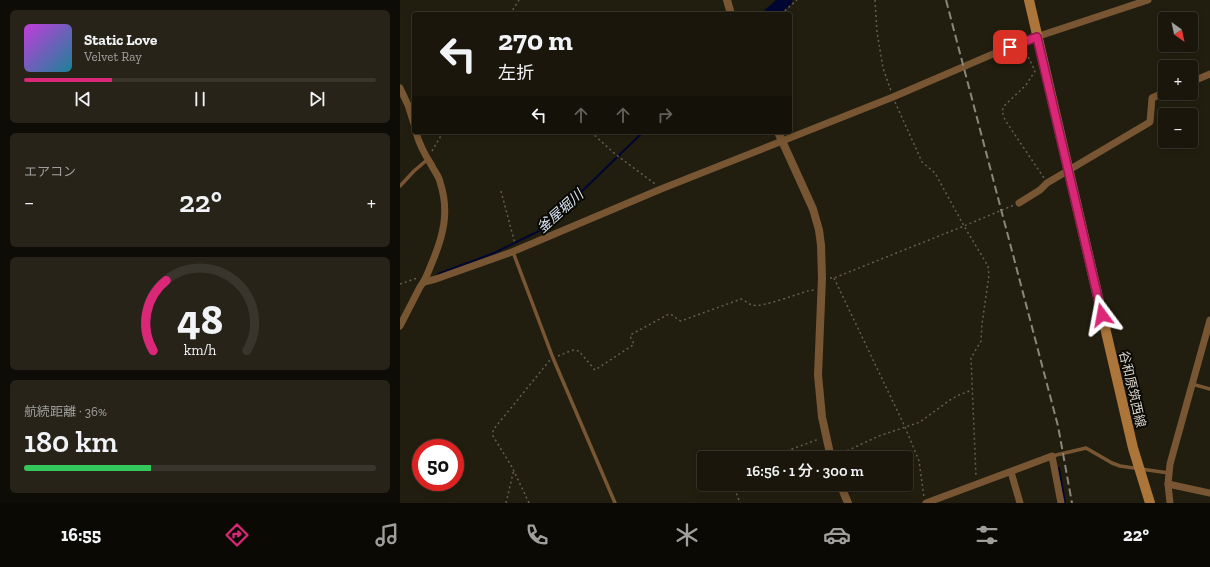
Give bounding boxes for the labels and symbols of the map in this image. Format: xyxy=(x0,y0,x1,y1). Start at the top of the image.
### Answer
north arrow xyxy=(1158,12,1198,52)
pin xyxy=(993,30,1027,64)
water label: 釜屋堀川 xyxy=(534,185,588,236)
position arrow xyxy=(1081,294,1123,336)
street label: 谷和原筑西線 xyxy=(1116,349,1149,429)
speed limit sign: 50 xyxy=(412,439,464,491)

